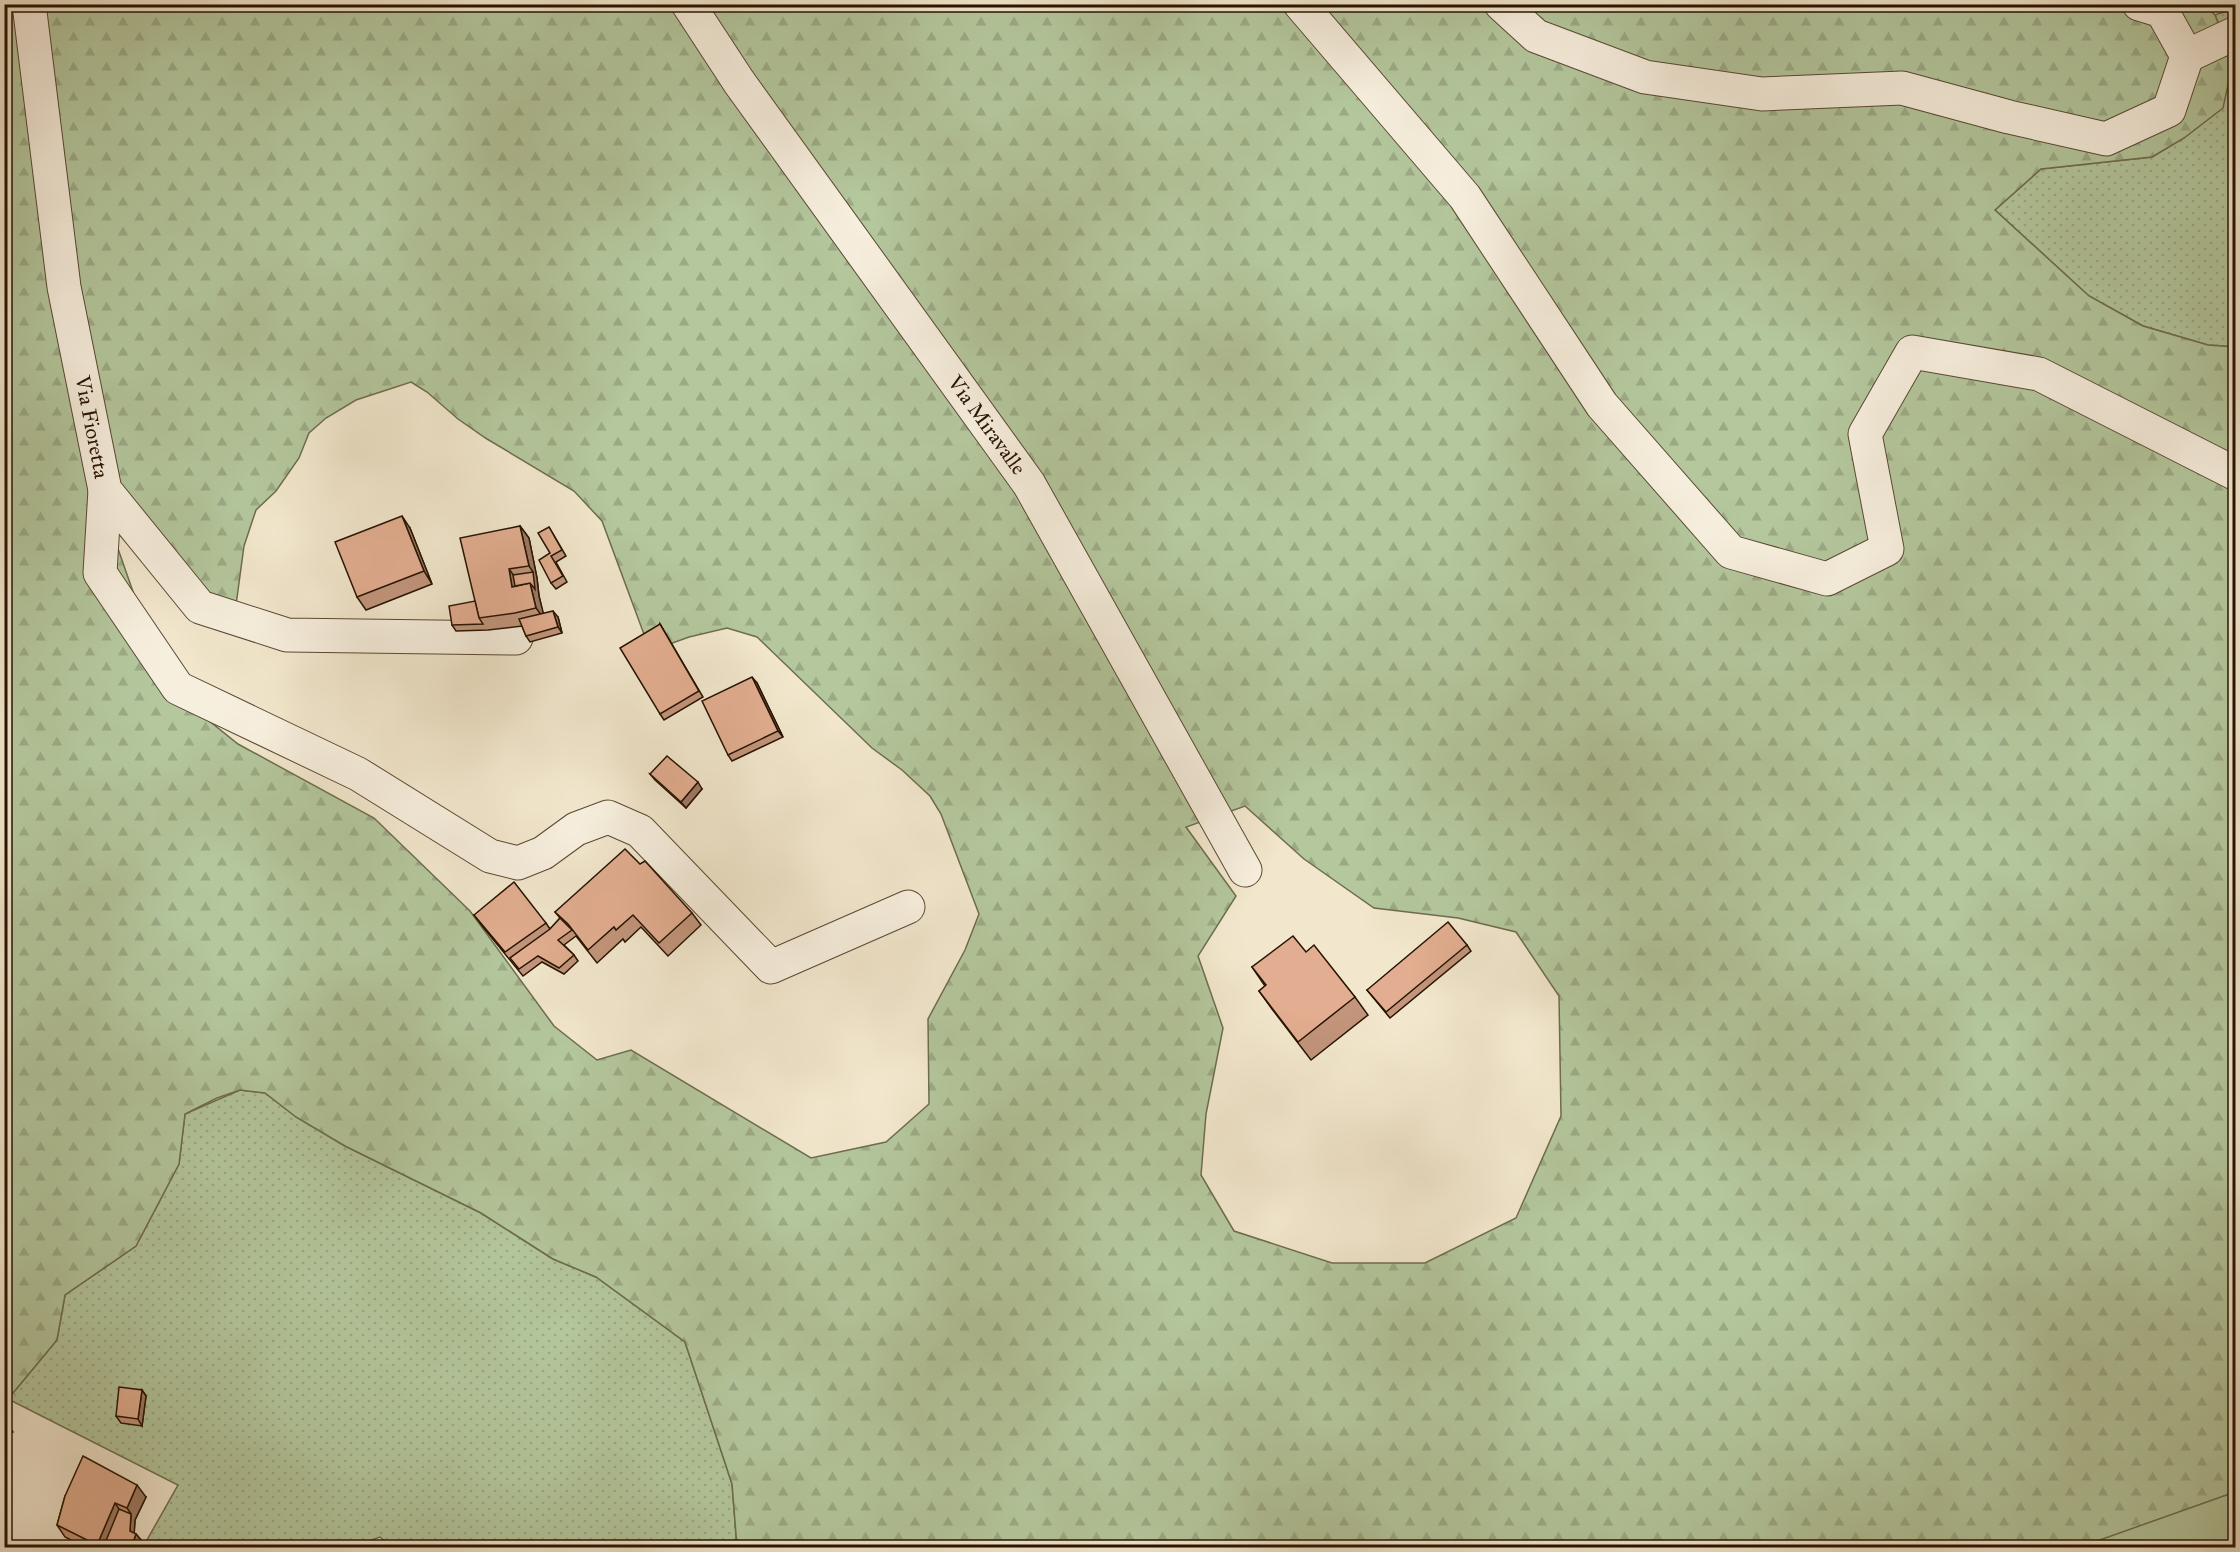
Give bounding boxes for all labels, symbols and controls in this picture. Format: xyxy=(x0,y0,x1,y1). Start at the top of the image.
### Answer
street label: Via Miravalle xyxy=(942,369,1032,480)
street label: Via Fioretta xyxy=(69,372,115,481)

